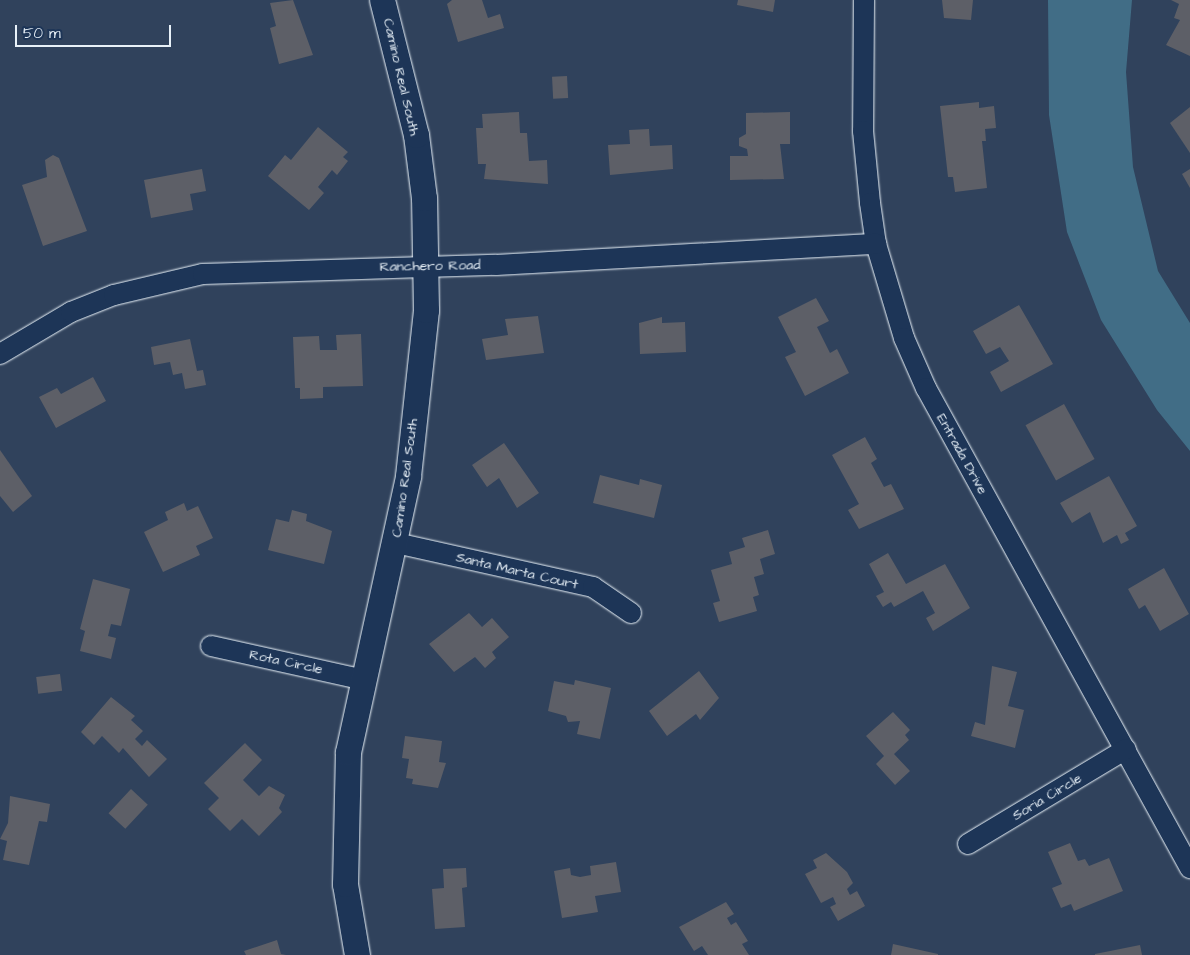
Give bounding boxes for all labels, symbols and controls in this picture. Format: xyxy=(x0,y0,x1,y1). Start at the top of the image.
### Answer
scale bar xyxy=(18,15,174,47)
street label: Camino Real South xyxy=(379,17,423,137)
text: 50 m xyxy=(23,23,61,44)
street label: Ranchero Road xyxy=(379,257,481,275)
street label: Entrada Drive xyxy=(933,411,991,497)
street label: Camino Real South xyxy=(388,418,422,538)
street label: Santa Marta Court xyxy=(454,549,580,593)
street label: Rota Circle xyxy=(248,646,324,678)
street label: Soria Circle xyxy=(1009,770,1085,824)

